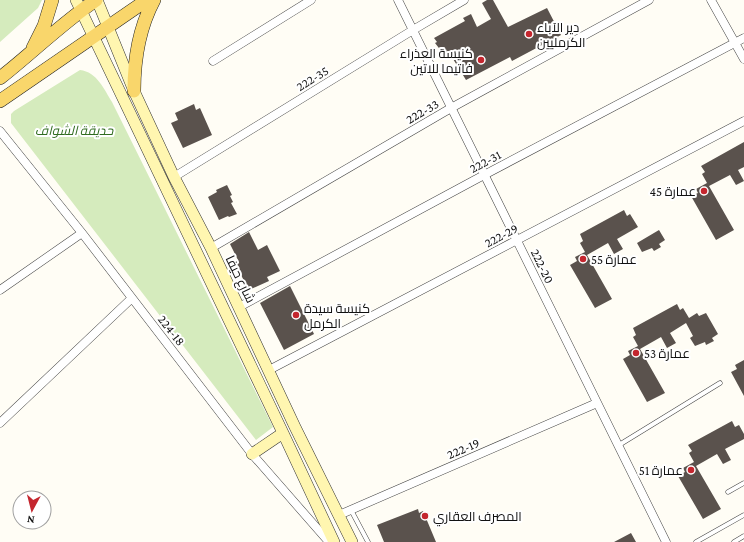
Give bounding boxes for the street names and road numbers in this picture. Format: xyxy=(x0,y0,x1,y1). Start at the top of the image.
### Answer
street label: 222-35 xyxy=(293,63,331,94)
street label: 222-33 xyxy=(403,96,441,127)
street label: 222-31 xyxy=(467,147,504,176)
street label: 222-29 xyxy=(482,220,521,250)
street label: 222-20 xyxy=(528,247,557,286)
street label: شارع حيفا xyxy=(222,253,258,306)
street label: 224-18 xyxy=(155,312,188,349)
street label: 222-19 xyxy=(445,435,482,462)

